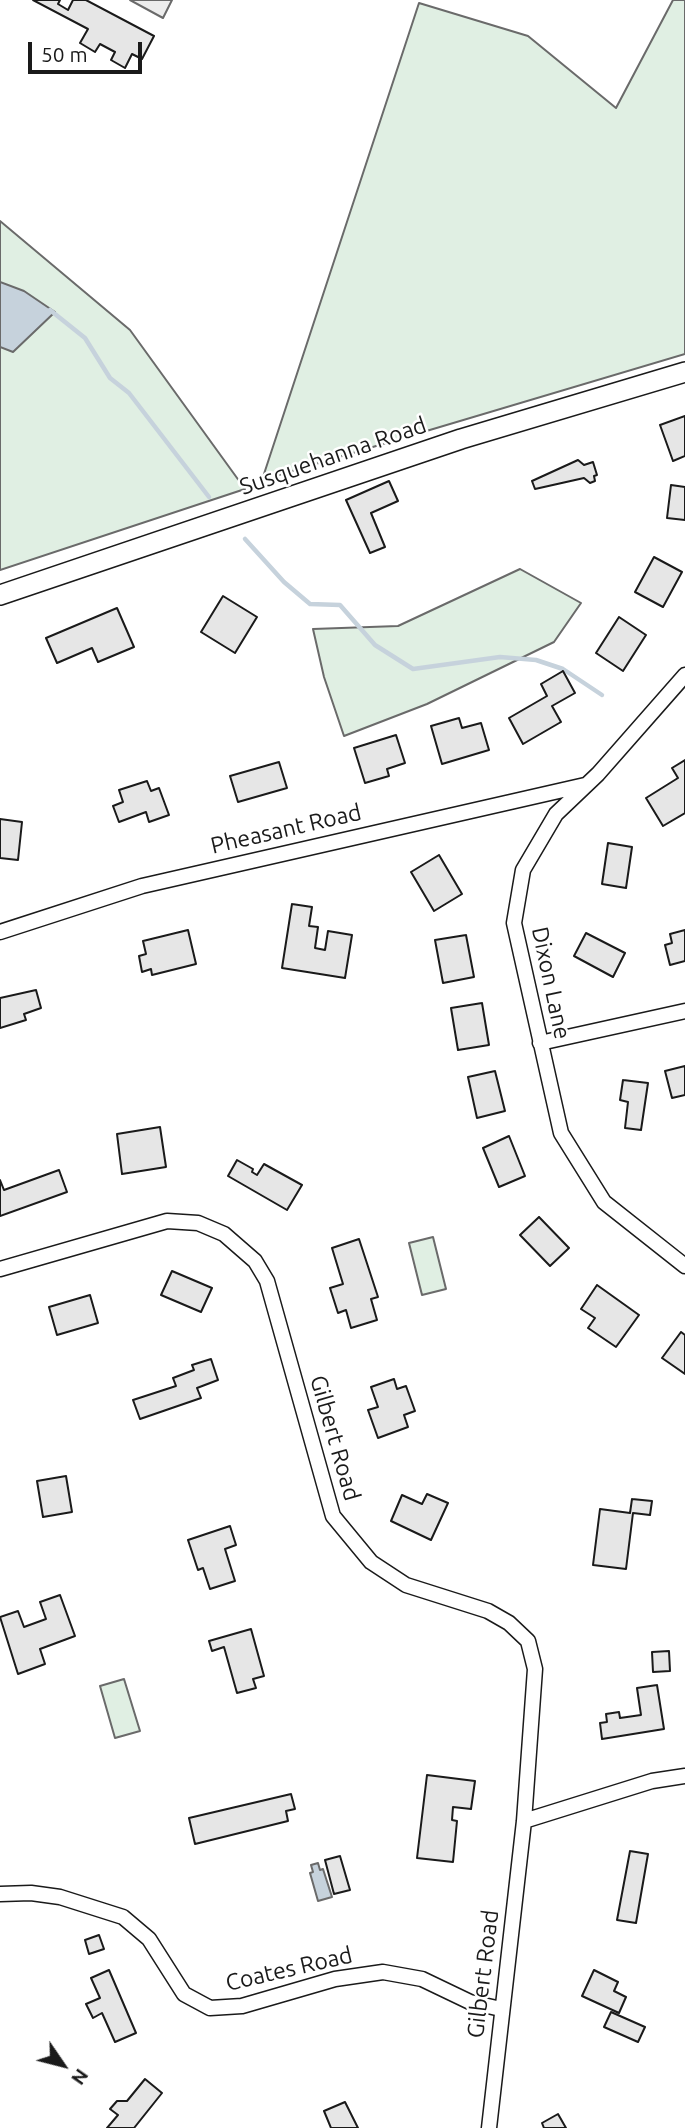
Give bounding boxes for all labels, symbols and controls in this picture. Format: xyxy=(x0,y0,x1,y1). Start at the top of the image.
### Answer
scale bar xyxy=(32,28,145,72)
text: 50 m xyxy=(41,42,88,66)
street label: Susquehanna Road xyxy=(236,411,430,501)
street label: Pheasant Road xyxy=(208,798,364,860)
street label: Dixon Lane xyxy=(526,924,576,1042)
street label: Gilbert Road xyxy=(304,1372,366,1504)
street label: Gilbert Road xyxy=(461,1908,505,2040)
street label: Coates Road xyxy=(223,1941,355,1997)
north arrow xyxy=(28,2030,98,2100)
text: N xyxy=(67,2065,93,2089)

